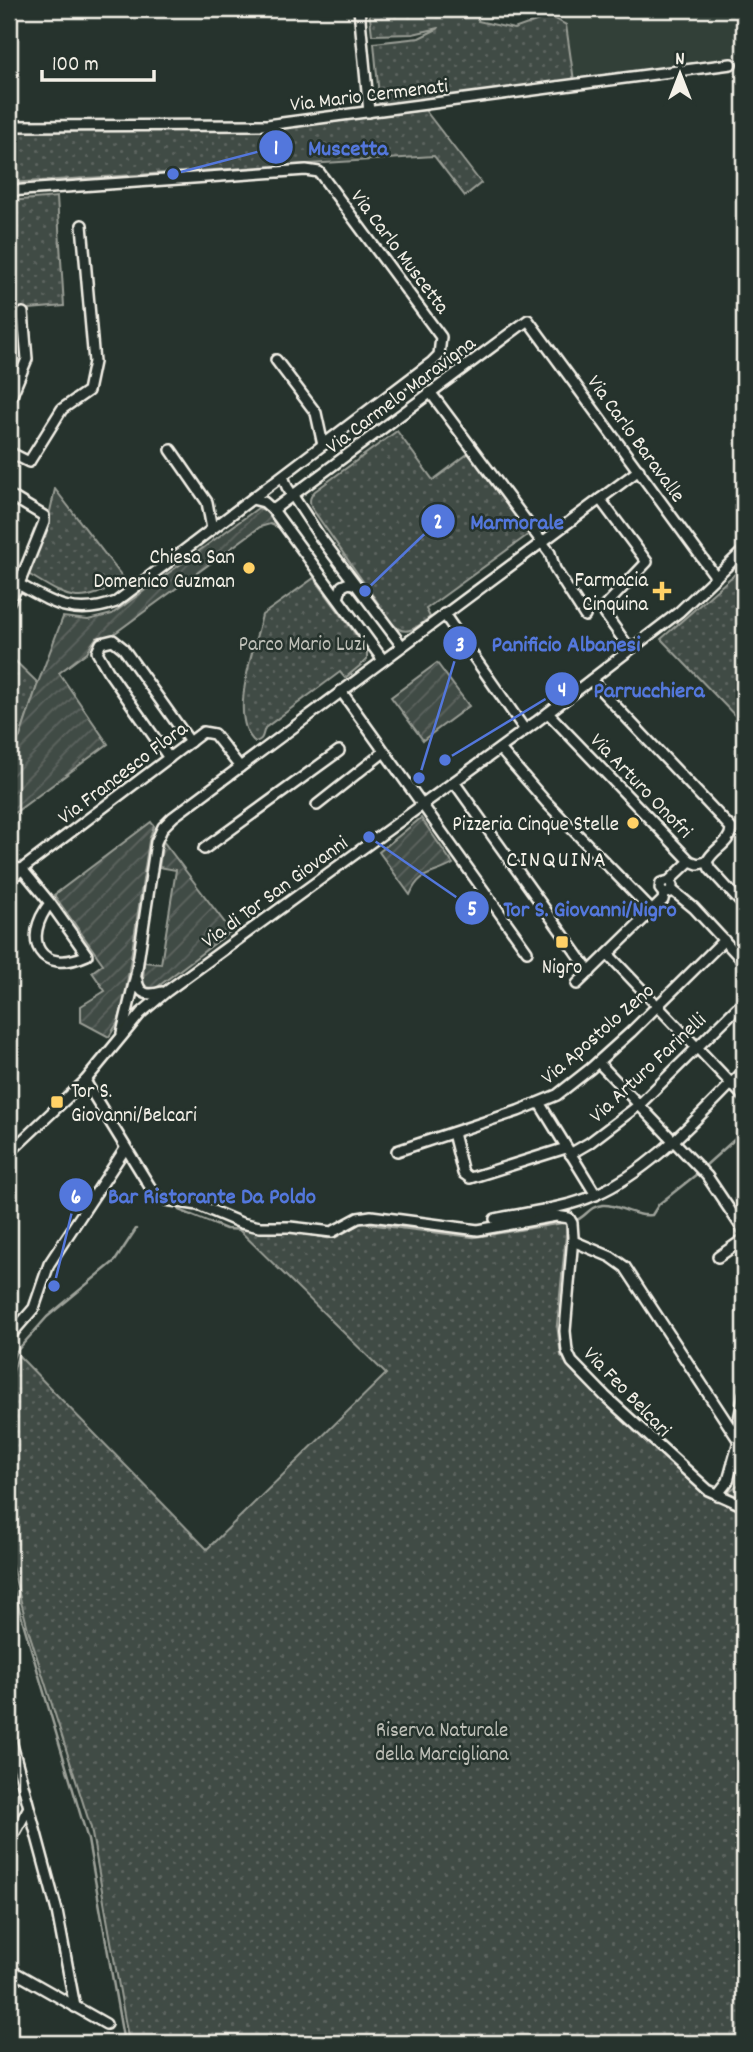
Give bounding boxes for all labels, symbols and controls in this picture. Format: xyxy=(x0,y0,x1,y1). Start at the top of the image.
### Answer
scale bar xyxy=(42,38,154,82)
north arrow xyxy=(644,38,714,108)
text: N xyxy=(675,47,685,74)
text: 100 m xyxy=(52,51,99,81)
street label: Via Mario Cermenati xyxy=(289,72,450,122)
callout: Muscetta xyxy=(258,125,402,169)
text: Muscetta xyxy=(308,134,389,167)
text: 1 xyxy=(274,135,278,165)
street label: Via Carlo Muscetta xyxy=(342,184,456,322)
street label: Via Carmelo Maravigna xyxy=(321,329,484,463)
street label: Via Carlo Baravalle xyxy=(578,370,691,510)
callout: Marmorale xyxy=(421,499,578,543)
text: Marmorale xyxy=(470,508,564,541)
text: 2 xyxy=(433,509,443,539)
place label: Chiesa San Domenico Guzman xyxy=(93,544,235,598)
marker: Chiesa San Domenico Guzman xyxy=(241,560,257,576)
place label: Farmacia Cinquina xyxy=(575,567,649,621)
marker: Farmacia Cinquina xyxy=(654,583,670,599)
callout: Panificio Albanesi xyxy=(442,621,654,665)
text: Panificio Albanesi xyxy=(491,630,641,663)
park label: Parco Mario Luzi xyxy=(238,631,366,661)
text: 3 xyxy=(455,632,465,662)
callout: Parrucchiera xyxy=(545,667,719,711)
text: Parrucchiera xyxy=(594,676,706,709)
text: 4 xyxy=(558,677,566,707)
street label: Via Francesco Flora xyxy=(53,715,196,833)
street label: Via Arturo Onofri xyxy=(582,727,698,847)
place label: Pizzeria Cinque Stelle xyxy=(452,811,619,841)
marker: Pizzeria Cinque Stelle xyxy=(625,815,641,831)
street label: Via di Tor San Giovanni xyxy=(196,830,355,957)
district label: CINQUINA xyxy=(506,845,608,878)
callout: Tor S. Giovanni/Nigro xyxy=(455,886,691,930)
text: Tor S. Giovanni/Nigro xyxy=(503,895,677,928)
text: 5 xyxy=(467,896,477,926)
marker: Nigro xyxy=(554,934,570,950)
place label: Nigro xyxy=(542,954,582,984)
street label: Via Apostolo Zeno xyxy=(536,977,662,1093)
street label: Via Arturo Farinelli xyxy=(584,1007,714,1131)
place label: Tor S. Giovanni/Belcari xyxy=(71,1078,197,1132)
marker: Tor S. Giovanni/Belcari xyxy=(49,1094,65,1110)
callout: Bar Ristorante Da Poldo xyxy=(59,1173,330,1217)
text: Bar Ristorante Da Poldo xyxy=(108,1182,316,1215)
text: 6 xyxy=(71,1184,81,1214)
street label: Via Feo Belcari xyxy=(575,1341,677,1445)
park label: Riserva Naturale della Marcigliana xyxy=(375,1717,510,1771)

